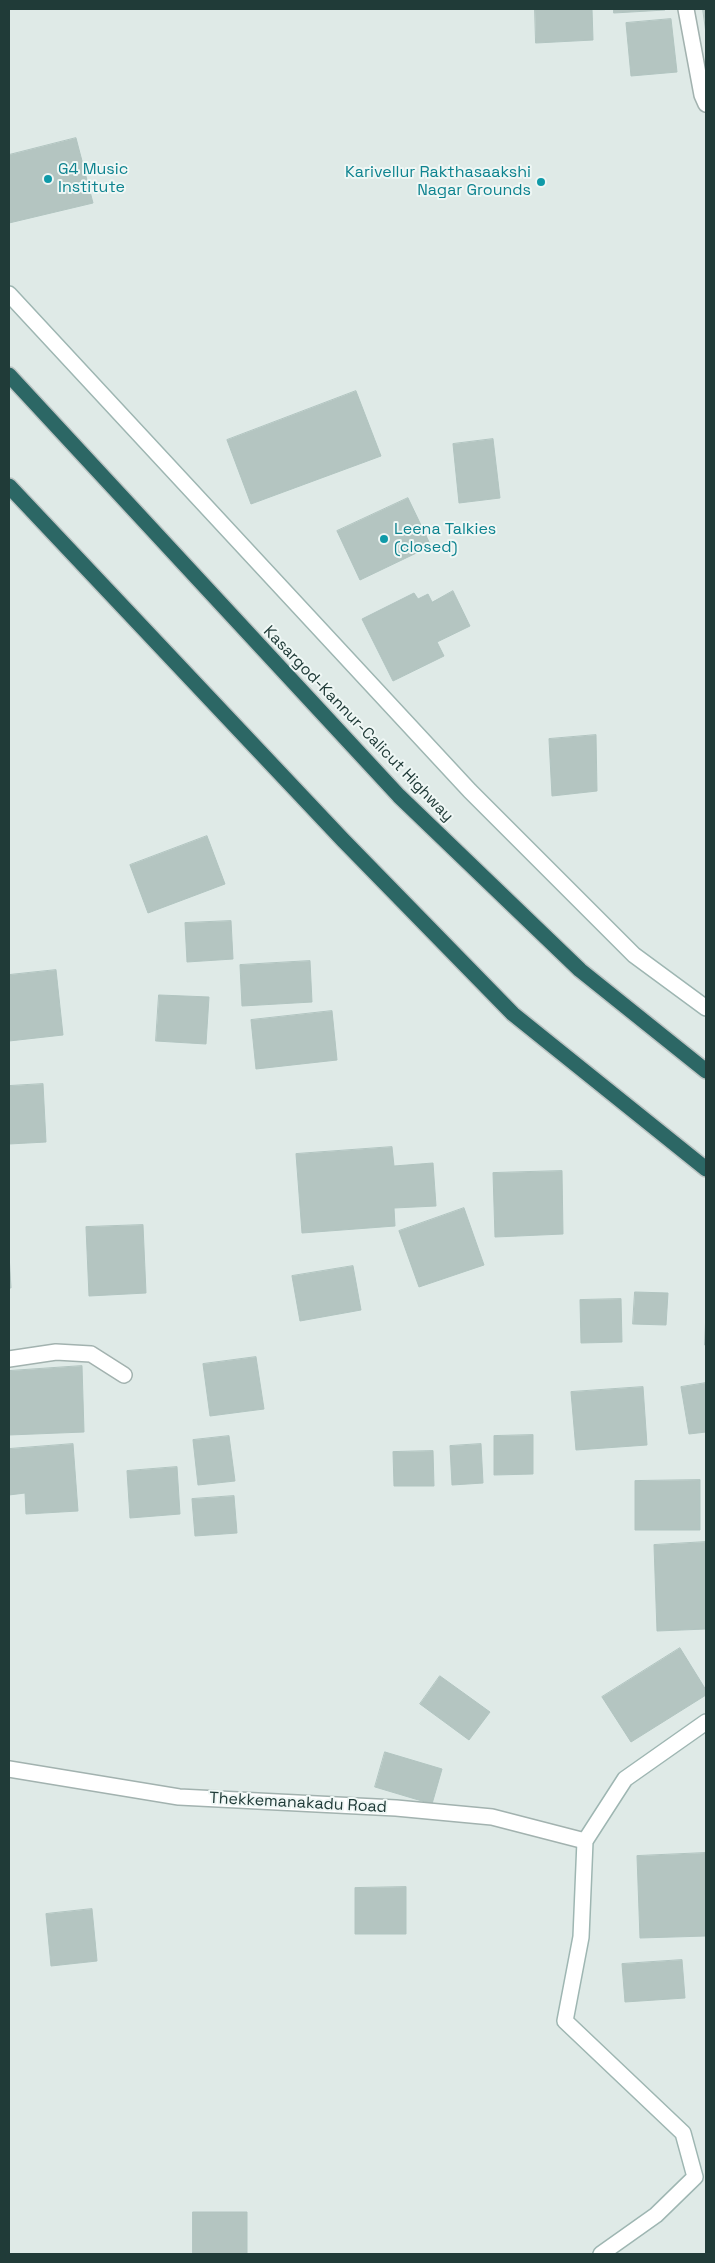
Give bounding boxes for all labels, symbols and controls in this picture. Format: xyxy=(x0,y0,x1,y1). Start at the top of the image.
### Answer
place label: G4 Music Institute xyxy=(58,160,128,198)
place label: Karivellur Rakthasaakshi Nagar Grounds xyxy=(345,163,531,201)
marker: G4 Music Institute xyxy=(42,173,54,185)
marker: Karivellur Rakthasaakshi Nagar Grounds xyxy=(535,176,547,188)
place label: Leena Talkies (closed) xyxy=(394,520,496,558)
marker: Leena Talkies (closed) xyxy=(378,533,390,545)
street label: Kasargod-Kannur-Calicut Highway xyxy=(259,622,457,826)
street label: Thekkemanakadu Road xyxy=(209,1789,387,1817)

